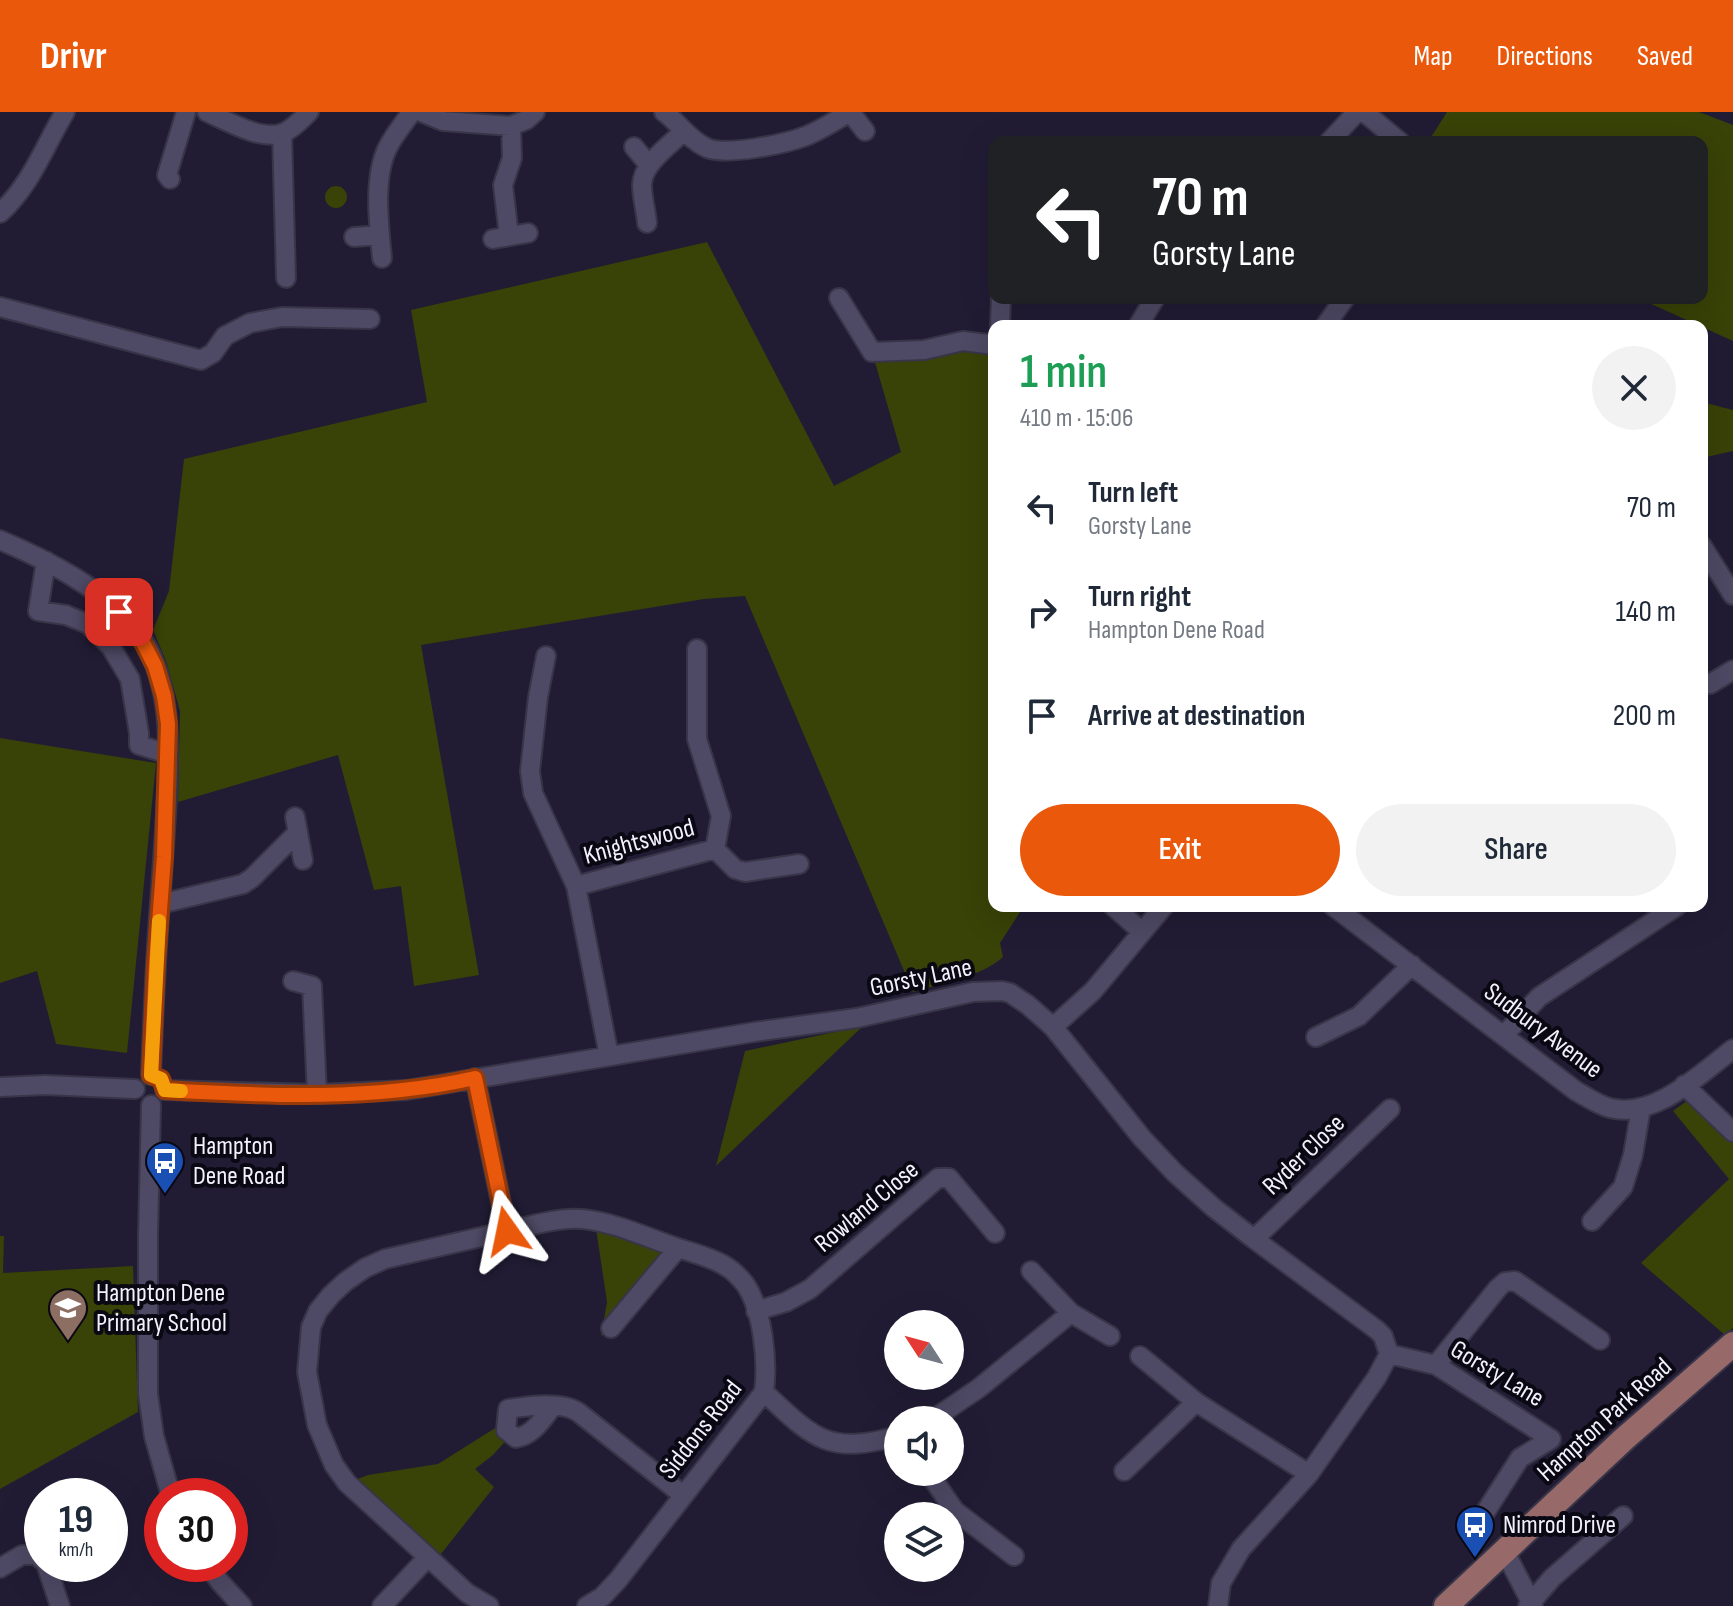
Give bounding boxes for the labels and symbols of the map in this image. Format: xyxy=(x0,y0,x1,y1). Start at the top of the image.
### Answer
pin xyxy=(85,578,153,646)
street label: Knightswood xyxy=(580,812,698,872)
street label: Gorsty Lane xyxy=(867,952,975,1004)
street label: Sudbury Avenue xyxy=(1478,977,1608,1085)
street label: Ryder Close xyxy=(1256,1108,1352,1202)
place label: Hampton Dene Road xyxy=(193,1131,285,1192)
bus stop icon: Hampton Dene Road xyxy=(144,1140,186,1195)
street label: Rowland Close xyxy=(809,1155,925,1259)
position arrow xyxy=(465,1189,549,1273)
place label: Hampton Dene Primary School xyxy=(96,1278,227,1339)
school or university icon: Hampton Dene Primary School xyxy=(47,1287,89,1342)
north arrow xyxy=(884,1310,964,1390)
street label: Gorsty Lane xyxy=(1445,1334,1549,1414)
street label: Hampton Park Road xyxy=(1531,1352,1679,1488)
street label: Siddons Road xyxy=(653,1375,749,1485)
speed limit sign: 30 xyxy=(144,1478,248,1582)
bus stop icon: Nimrod Drive xyxy=(1454,1504,1496,1559)
place label: Nimrod Drive xyxy=(1503,1510,1616,1541)

